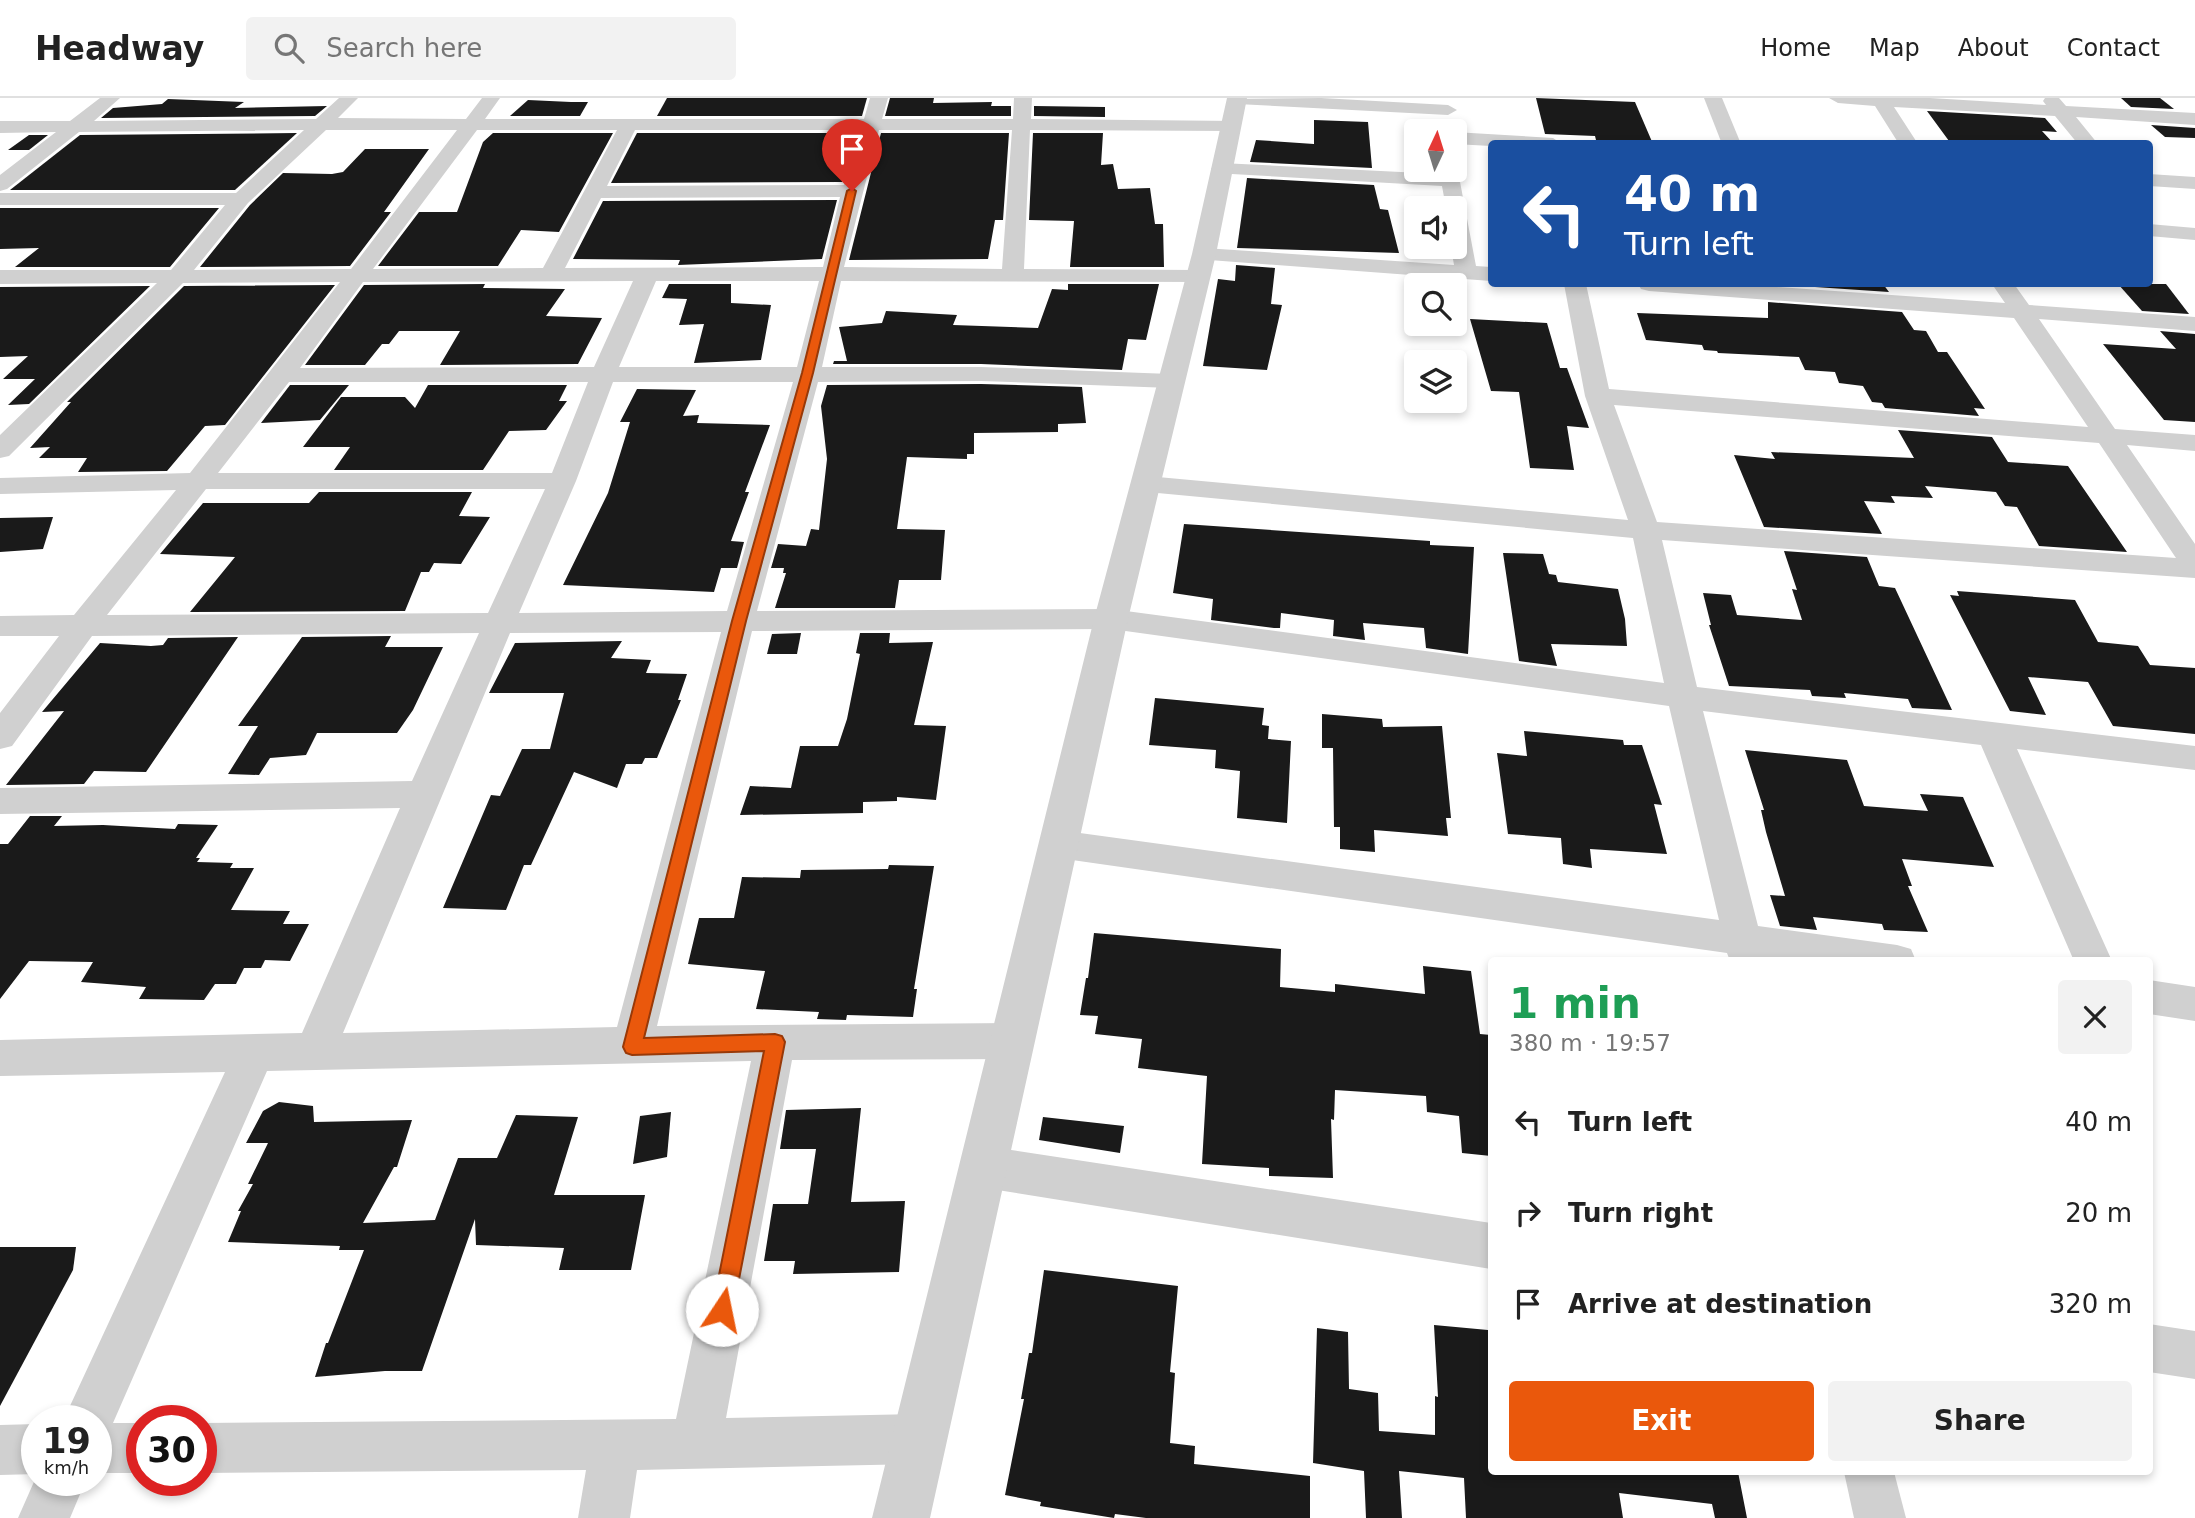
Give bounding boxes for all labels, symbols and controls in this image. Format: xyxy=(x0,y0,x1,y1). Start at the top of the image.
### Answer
search box xyxy=(246,17,736,80)
text: Headway xyxy=(35,29,204,68)
icon: search xyxy=(270,29,308,67)
text: Search here xyxy=(326,33,482,63)
text: Home xyxy=(1760,34,1831,62)
text: Map xyxy=(1869,34,1920,62)
text: About xyxy=(1958,34,2029,62)
text: Contact xyxy=(2067,34,2160,62)
pin xyxy=(822,119,882,191)
north arrow xyxy=(1404,119,1466,182)
map controls xyxy=(1404,119,1467,413)
icon: arrive xyxy=(833,130,871,168)
text: 40 m xyxy=(1624,166,1760,223)
icon: left xyxy=(1509,168,1600,259)
button: sound xyxy=(1404,196,1467,259)
text: Turn left xyxy=(1624,225,1754,263)
button: search xyxy=(1404,273,1467,336)
button: layers xyxy=(1404,350,1467,413)
text: 1 min xyxy=(1509,979,1641,1028)
button: close xyxy=(2058,980,2132,1054)
text: 380 m · 19:57 xyxy=(1509,1030,1671,1056)
icon: left xyxy=(1509,1103,1547,1141)
text: Turn left xyxy=(1568,1107,1692,1137)
text: 40 m xyxy=(2065,1107,2132,1137)
icon: right xyxy=(1509,1194,1547,1232)
text: Turn right xyxy=(1568,1198,1713,1228)
text: 20 m xyxy=(2065,1198,2132,1228)
position arrow xyxy=(685,1273,759,1347)
icon: arrive xyxy=(1509,1285,1547,1323)
text: Arrive at destination xyxy=(1568,1289,1872,1319)
text: 320 m xyxy=(2049,1289,2132,1319)
button: Exit xyxy=(1509,1381,1814,1461)
button: Share xyxy=(1828,1381,2132,1461)
speed limit sign: 30 xyxy=(126,1405,217,1496)
text: 19 xyxy=(42,1421,91,1461)
text: km/h xyxy=(44,1457,89,1478)

